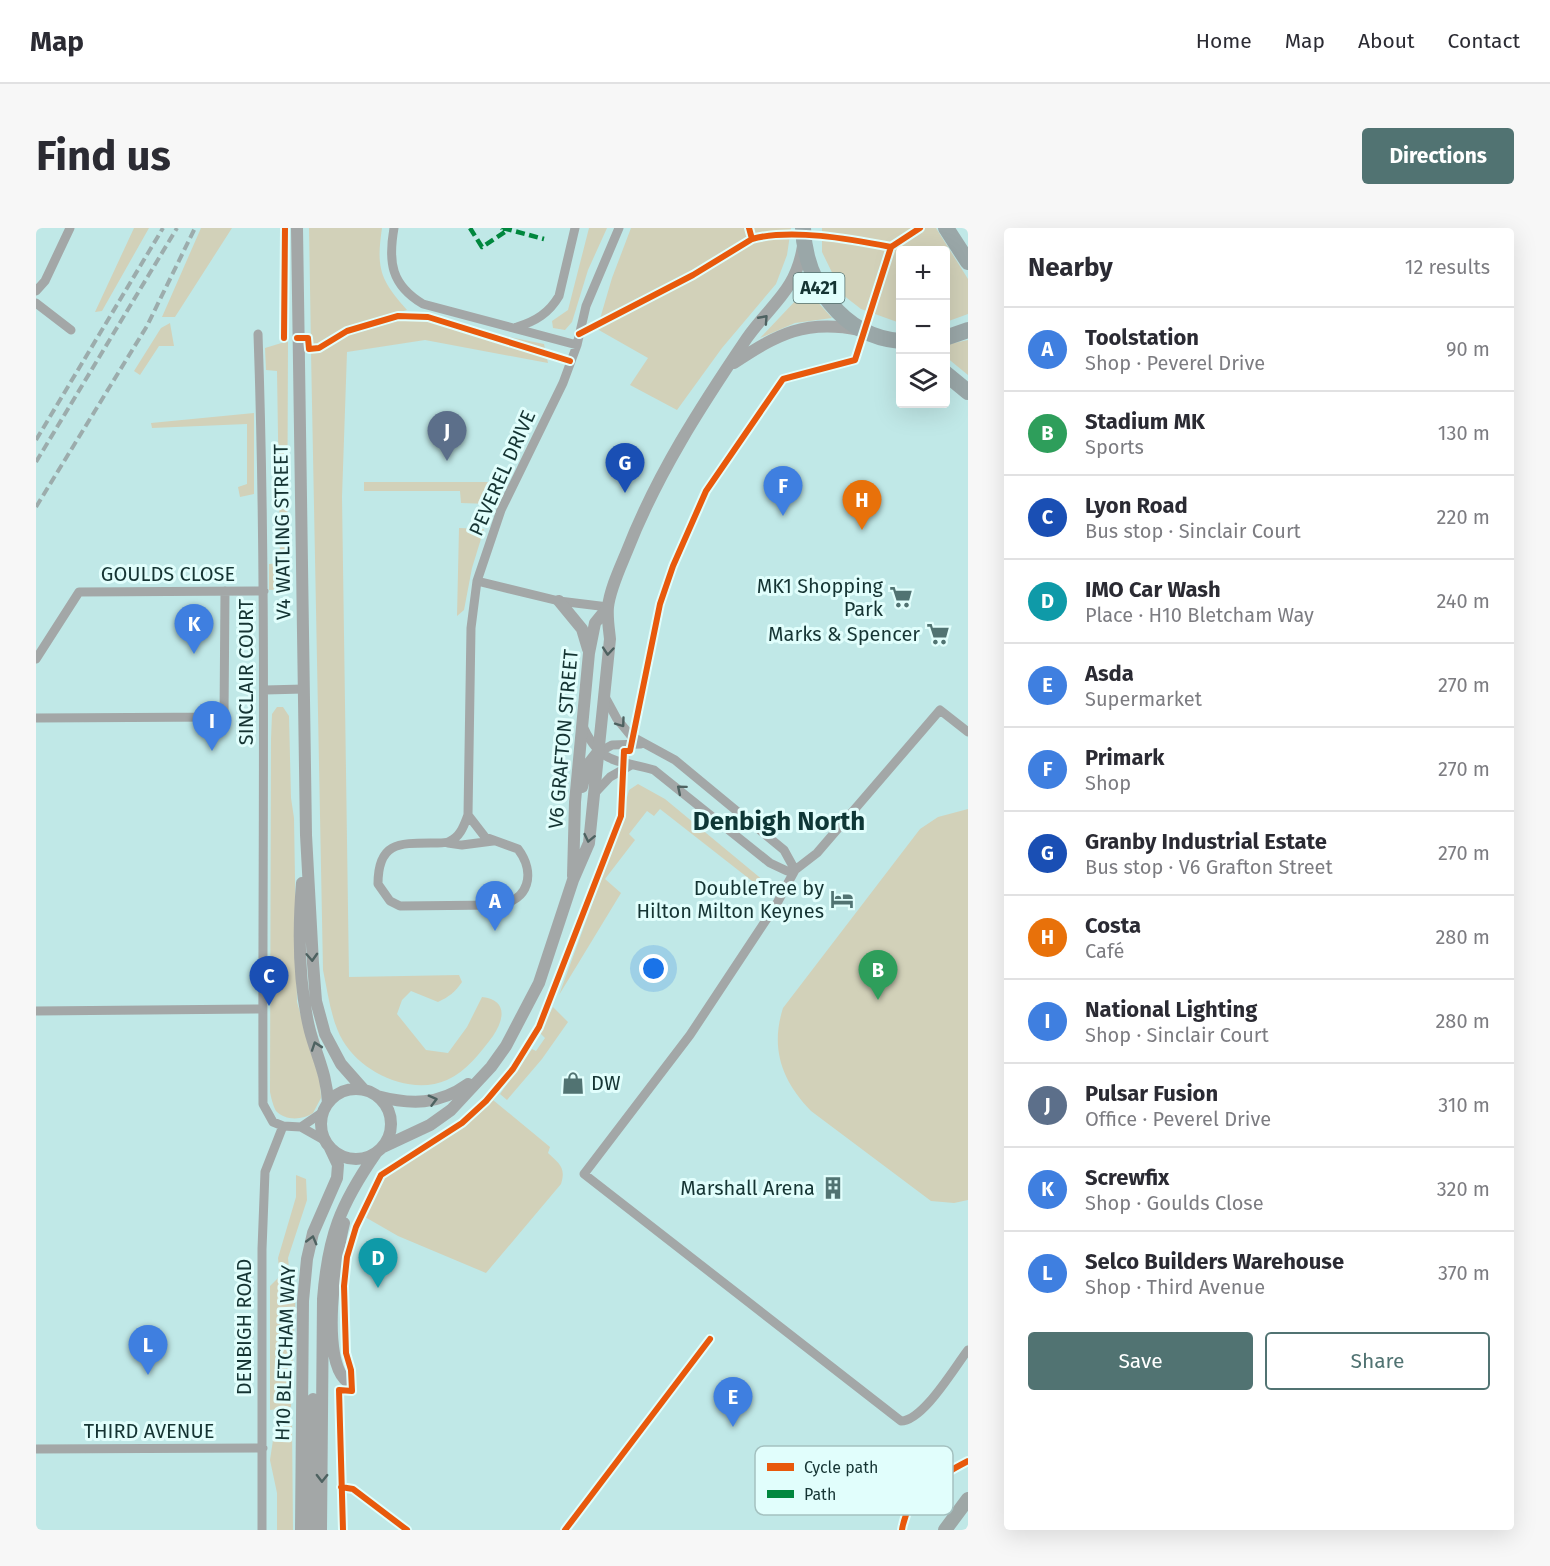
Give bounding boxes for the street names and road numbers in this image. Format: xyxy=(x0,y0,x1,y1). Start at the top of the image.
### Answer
road number: A421 xyxy=(794,273,844,303)
street label: PEVEREL DRIVE xyxy=(464,406,540,540)
street label: V4 WATLING STREET xyxy=(268,443,296,620)
street label: GOULDS CLOSE xyxy=(101,562,235,586)
street label: SINCLAIR COURT xyxy=(234,598,258,745)
street label: V6 GRAFTON STREET xyxy=(543,648,583,830)
street label: DENBIGH ROAD xyxy=(232,1259,256,1395)
street label: H10 BLETCHAM WAY xyxy=(270,1264,300,1442)
street label: THIRD AVENUE xyxy=(84,1419,214,1443)

